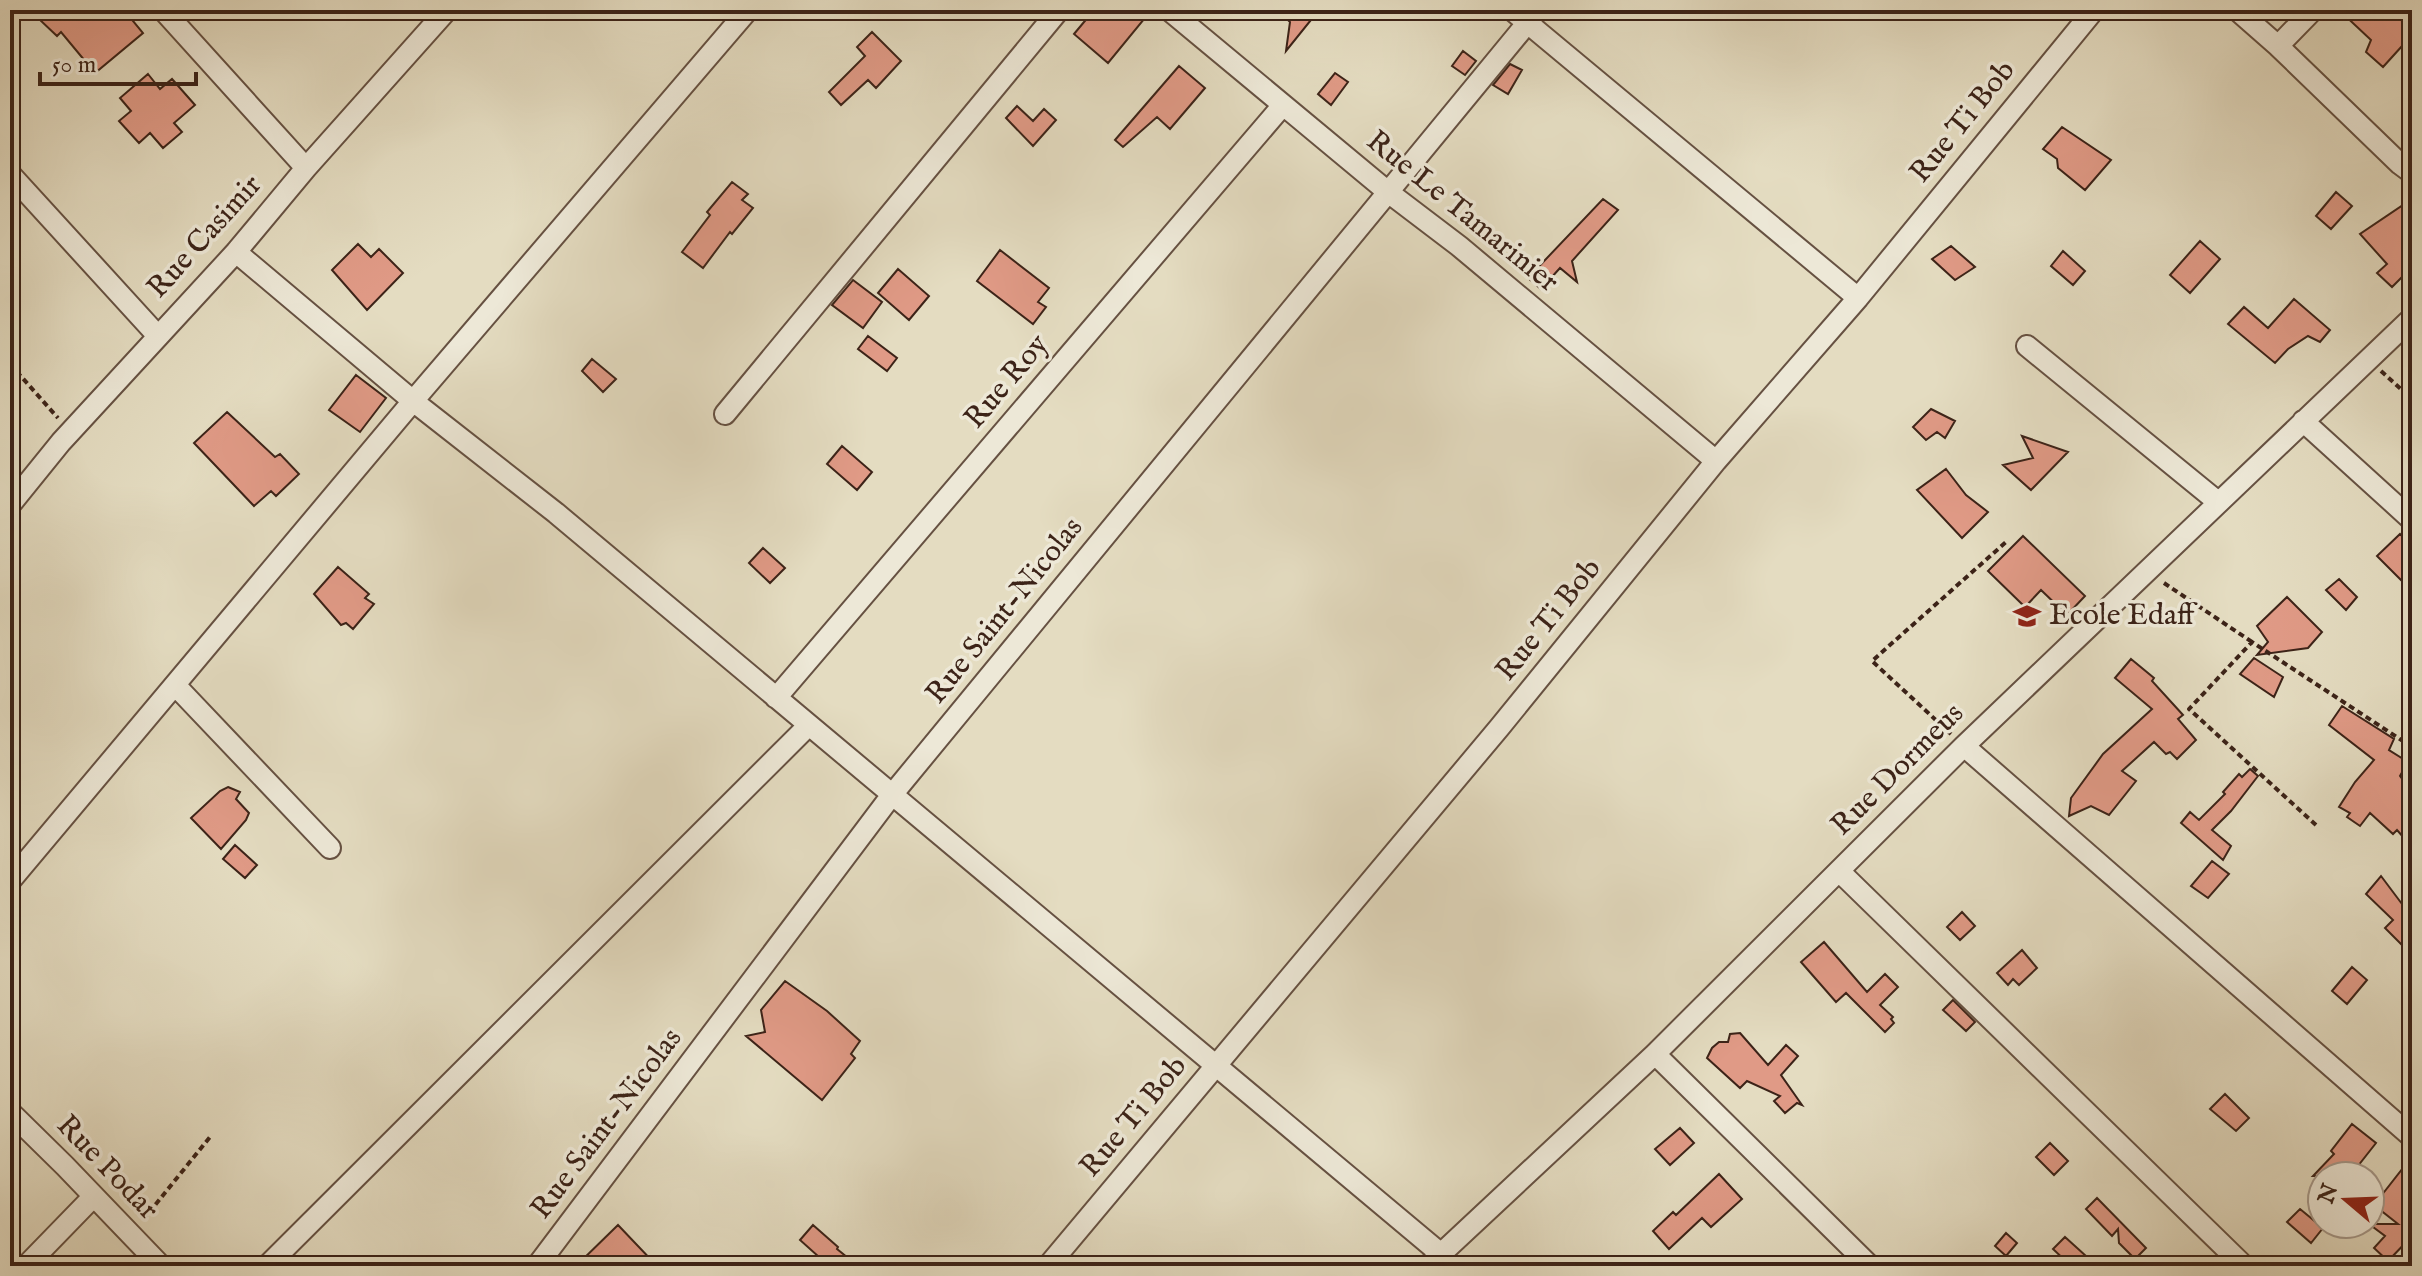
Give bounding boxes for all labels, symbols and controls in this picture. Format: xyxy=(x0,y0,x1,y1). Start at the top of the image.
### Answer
scale bar xyxy=(40,36,196,86)
text: 50 m xyxy=(52,50,96,81)
street label: Rue Ti Bob xyxy=(1902,53,2024,191)
street label: Rue Le Tamarinier xyxy=(1358,123,1566,301)
street label: Rue Casimir xyxy=(139,167,271,307)
street label: Rue Roy xyxy=(956,327,1058,437)
street label: Rue Saint-Nicolas xyxy=(918,510,1092,712)
street label: Rue Ti Bob xyxy=(1488,551,1610,689)
place label: Ecole Edaff xyxy=(2049,597,2198,635)
school or university icon: Ecole Edaff xyxy=(2012,601,2042,631)
street label: Rue Dormeus xyxy=(1824,696,1972,844)
street label: Rue Saint-Nicolas xyxy=(523,1021,691,1227)
street label: Rue Ti Bob xyxy=(1072,1048,1196,1186)
street label: Rue Podar xyxy=(48,1108,166,1228)
north arrow xyxy=(2306,1160,2386,1240)
text: N xyxy=(2312,1181,2345,1209)

